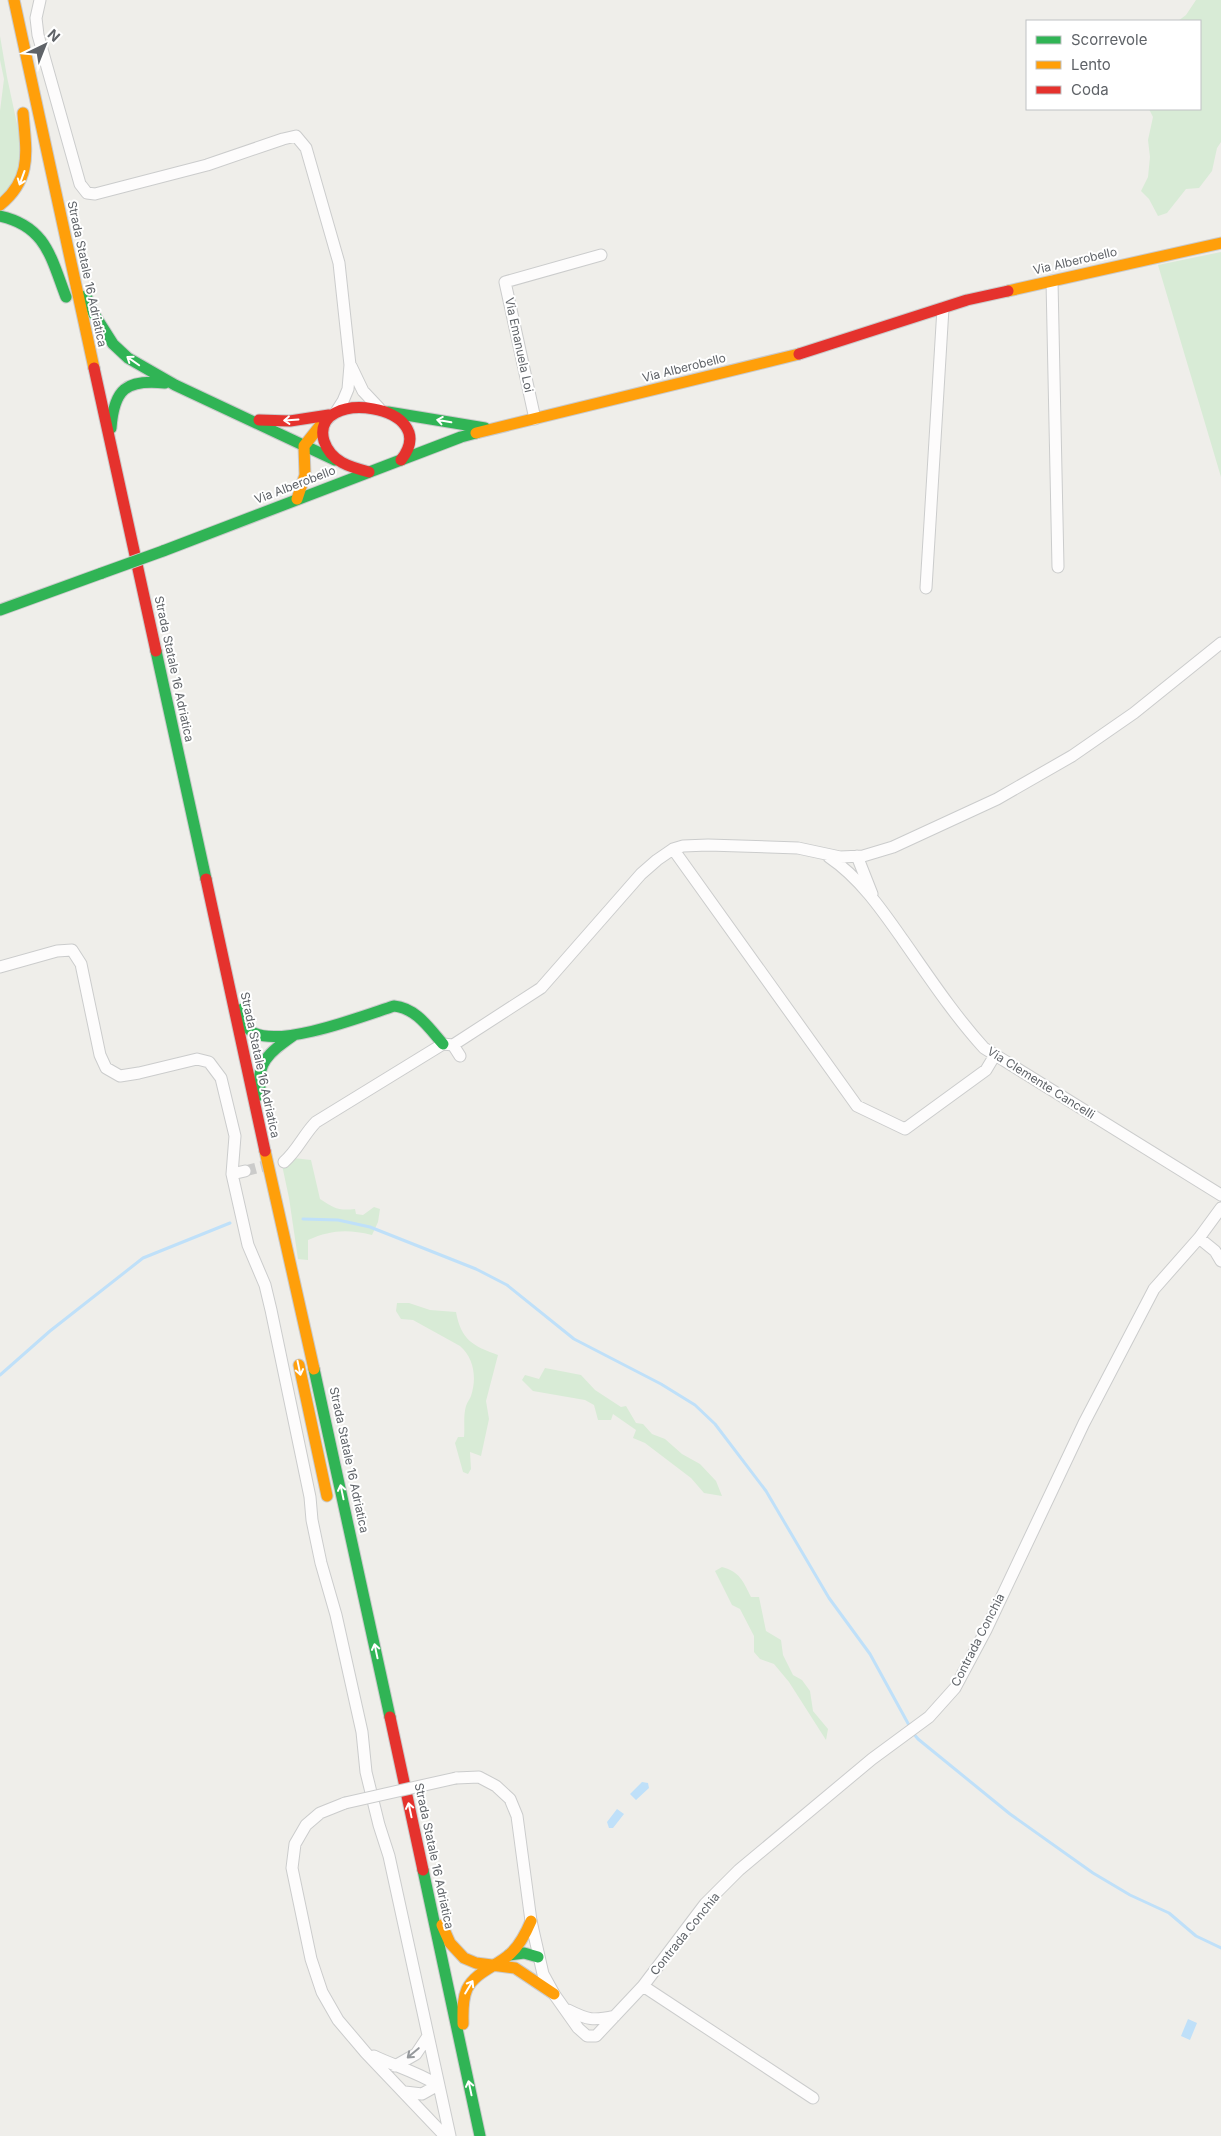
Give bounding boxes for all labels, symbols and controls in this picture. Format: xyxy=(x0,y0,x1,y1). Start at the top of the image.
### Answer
north arrow xyxy=(20,20,70,70)
legend xyxy=(1026,20,1201,110)
text: N xyxy=(45,25,64,45)
text: Scorrevole xyxy=(1071,30,1147,49)
text: Lento xyxy=(1071,55,1111,74)
text: Coda xyxy=(1071,80,1109,99)
one-way arrow xyxy=(17,170,26,185)
street label: Strada Statale 16 Adriatica xyxy=(65,199,110,348)
street label: Via Alberobello xyxy=(1031,244,1118,277)
street label: Via Emanuela Loi xyxy=(502,296,537,394)
street label: Via Alberobello xyxy=(640,350,727,385)
one-way arrow xyxy=(126,356,140,366)
one-way arrow xyxy=(283,416,299,425)
one-way arrow xyxy=(436,416,452,426)
street label: Via Alberobello xyxy=(252,462,338,507)
street label: Strada Statale 16 Adriatica xyxy=(152,594,197,743)
street label: Strada Statale 16 Adriatica xyxy=(238,990,283,1139)
street label: Via Clemente Cancelli xyxy=(985,1043,1098,1122)
one-way arrow xyxy=(295,1360,304,1376)
street label: Strada Statale 16 Adriatica xyxy=(327,1385,372,1534)
one-way arrow xyxy=(336,1484,346,1500)
street label: Contrada Conchia xyxy=(948,1591,1007,1689)
one-way arrow xyxy=(370,1643,380,1659)
street label: Strada Statale 16 Adriatica xyxy=(412,1781,457,1930)
one-way arrow xyxy=(404,1802,414,1818)
street label: Contrada Conchia xyxy=(647,1889,723,1978)
one-way arrow xyxy=(465,1981,475,1995)
one-way arrow xyxy=(407,2048,420,2059)
one-way arrow xyxy=(465,2081,474,2097)

